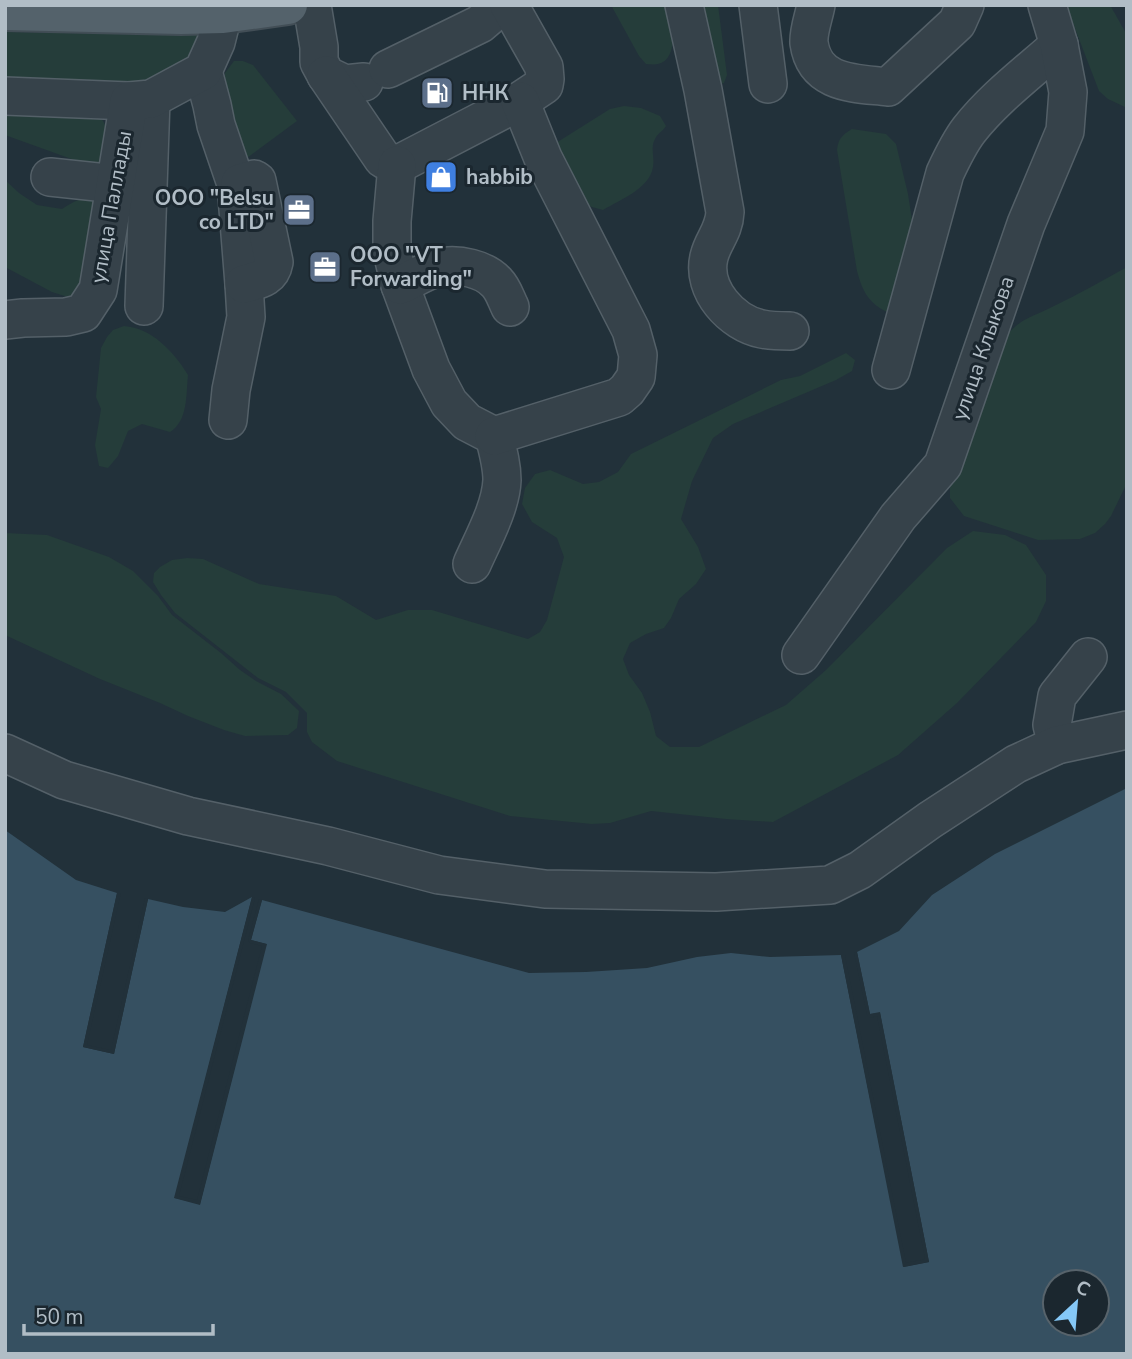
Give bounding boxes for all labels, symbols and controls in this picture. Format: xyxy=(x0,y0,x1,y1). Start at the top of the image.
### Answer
fuel station icon: ННК xyxy=(418,74,456,112)
place label: ННК xyxy=(462,79,509,107)
street label: улица Паллады xyxy=(84,129,138,285)
shop icon: habbib xyxy=(422,158,460,196)
place label: habbib xyxy=(466,163,533,191)
place label: OOO "Belsu co LTD" xyxy=(155,184,274,236)
office icon: OOO "Belsu co LTD" xyxy=(280,191,318,229)
place label: OOO "VT Forwarding" xyxy=(350,241,472,293)
office icon: OOO "VT Forwarding" xyxy=(306,248,344,286)
street label: улица Клыкова xyxy=(945,272,1021,424)
north arrow xyxy=(1041,1268,1111,1338)
text: С xyxy=(1072,1274,1095,1303)
scale bar xyxy=(24,1292,214,1336)
text: 50 m xyxy=(35,1303,84,1331)

